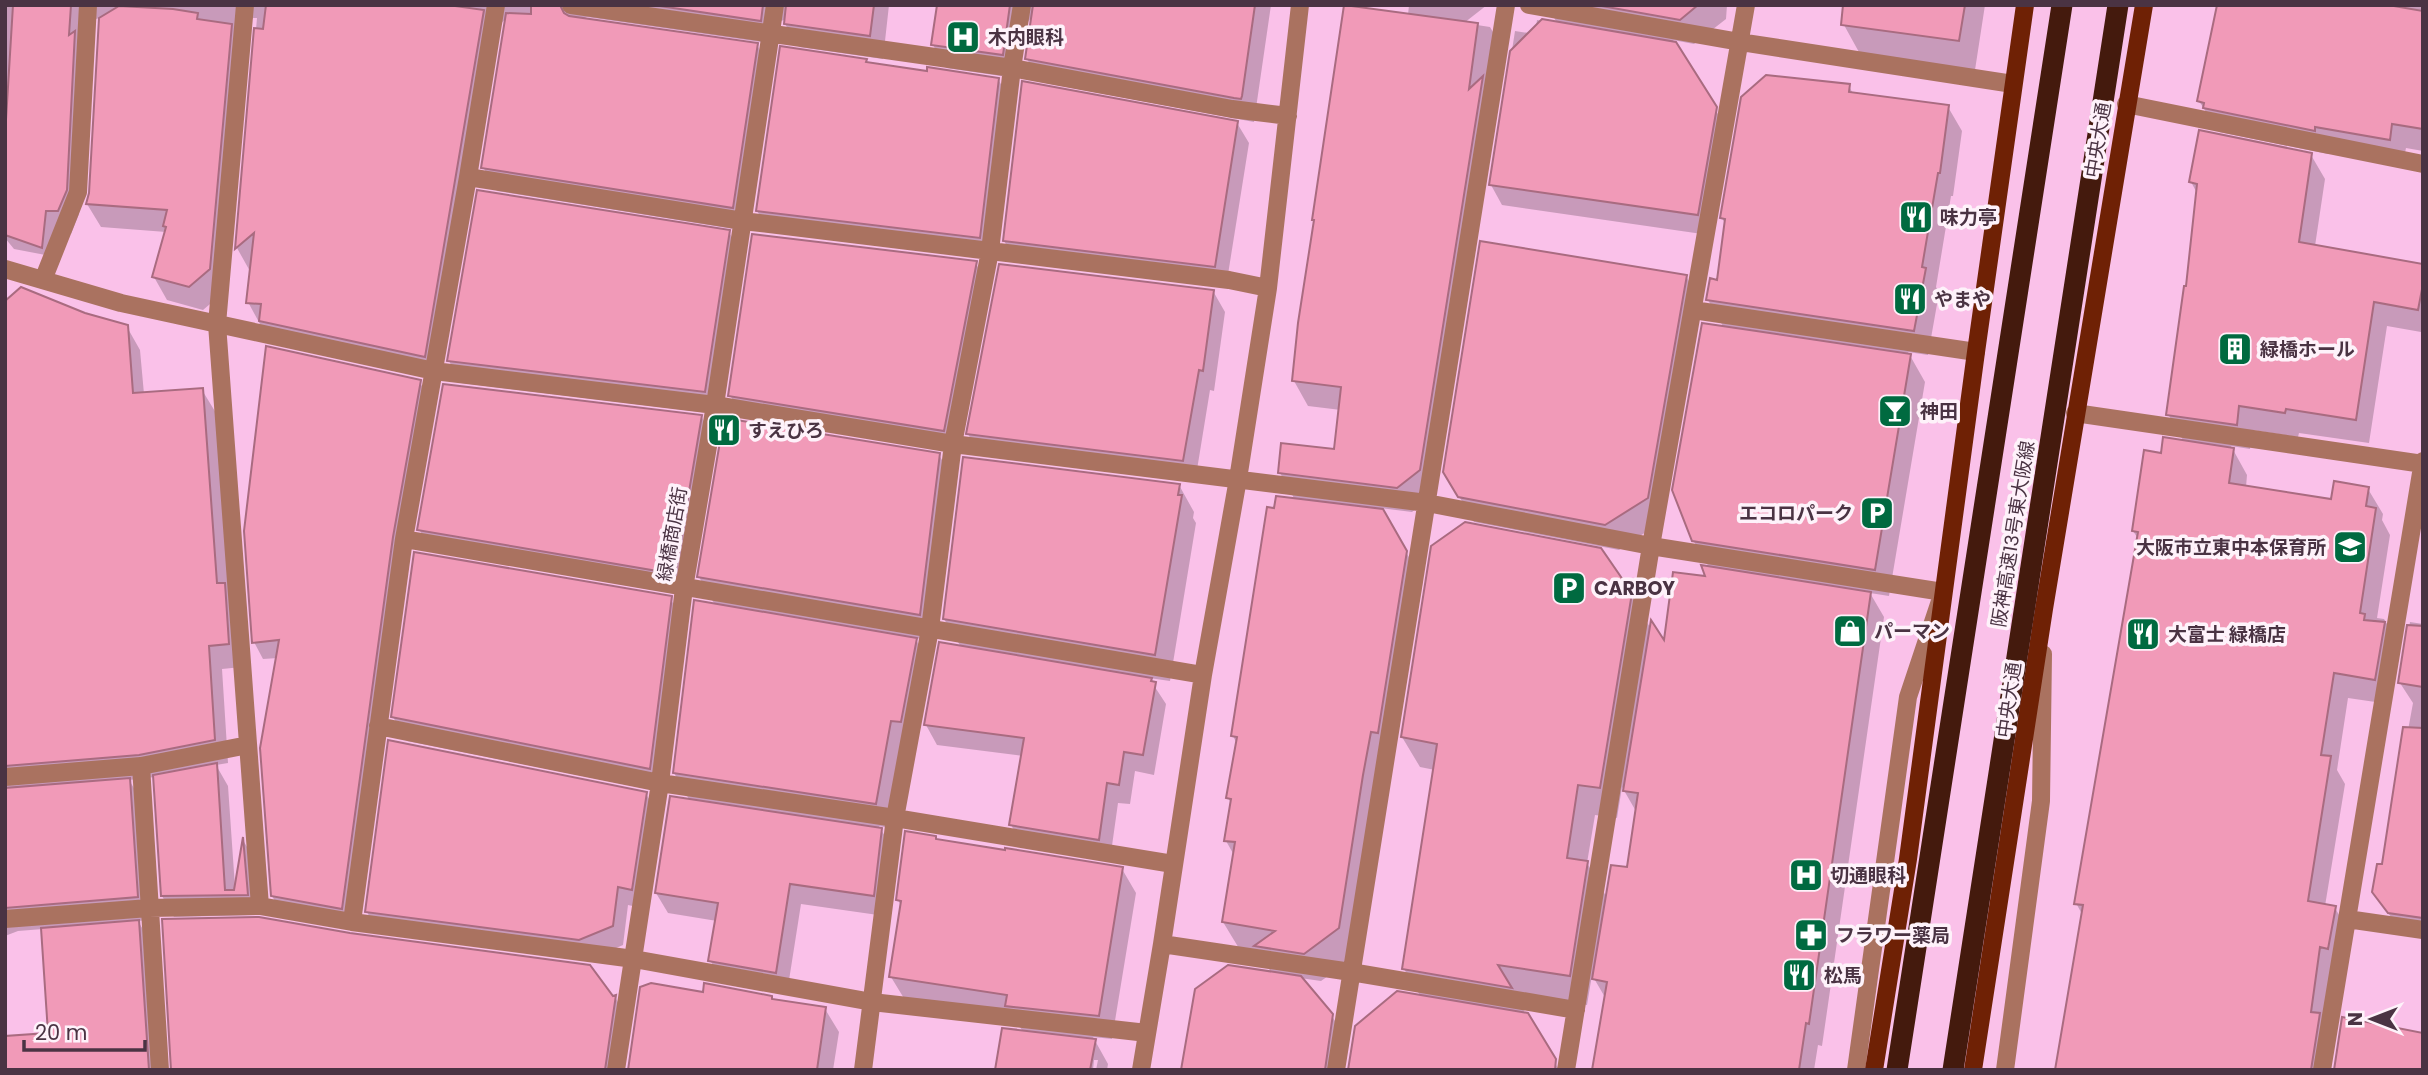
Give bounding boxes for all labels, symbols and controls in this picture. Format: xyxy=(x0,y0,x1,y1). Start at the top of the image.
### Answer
hospital icon: 木内眼科 xyxy=(944,18,982,56)
place label: 木内眼科 xyxy=(988,24,1064,51)
street label: 中央大通 xyxy=(2079,100,2117,180)
restaurant icon: 味力亭 xyxy=(1897,198,1935,236)
place label: 味力亭 xyxy=(1940,204,1997,231)
restaurant icon: やまや xyxy=(1891,280,1929,318)
place label: やまや xyxy=(1934,286,1991,313)
building icon: 緑橋ホール xyxy=(2216,330,2254,368)
place label: 緑橋ホール xyxy=(2260,336,2355,363)
bar icon: 神田 xyxy=(1876,392,1914,430)
place label: 神田 xyxy=(1920,398,1958,425)
restaurant icon: すえひろ xyxy=(705,411,743,449)
place label: すえひろ xyxy=(748,417,824,444)
street label: 阪神高速13号東大阪線 xyxy=(1985,439,2041,629)
street label: 緑橋商店街 xyxy=(650,485,694,583)
parking icon: エコロパーク xyxy=(1858,494,1896,532)
place label: エコロパーク xyxy=(1739,500,1853,527)
school or university icon: 大阪市立東中本保育所 xyxy=(2331,528,2369,566)
place label: 大阪市立東中本保育所 xyxy=(2136,534,2326,561)
parking icon: CARBOY xyxy=(1550,569,1588,607)
place label: CARBOY xyxy=(1594,575,1675,602)
shop icon: パーマン xyxy=(1831,612,1869,650)
restaurant icon: 大富士 緑橋店 xyxy=(2124,615,2162,653)
place label: パーマン xyxy=(1874,618,1950,645)
place label: 大富士 緑橋店 xyxy=(2168,621,2286,648)
street label: 中央大通 xyxy=(1990,660,2028,740)
hospital icon: 切通眼科 xyxy=(1787,856,1825,894)
place label: 切通眼科 xyxy=(1830,862,1906,889)
pharmacy icon: フラワー薬局 xyxy=(1792,916,1830,954)
place label: フラワー薬局 xyxy=(1836,922,1950,949)
restaurant icon: 松馬 xyxy=(1780,956,1818,994)
place label: 松馬 xyxy=(1824,962,1862,989)
north arrow xyxy=(2337,984,2407,1054)
scale bar xyxy=(24,1009,145,1052)
text: N xyxy=(2342,1012,2369,1026)
text: 20 m xyxy=(35,1018,88,1047)

